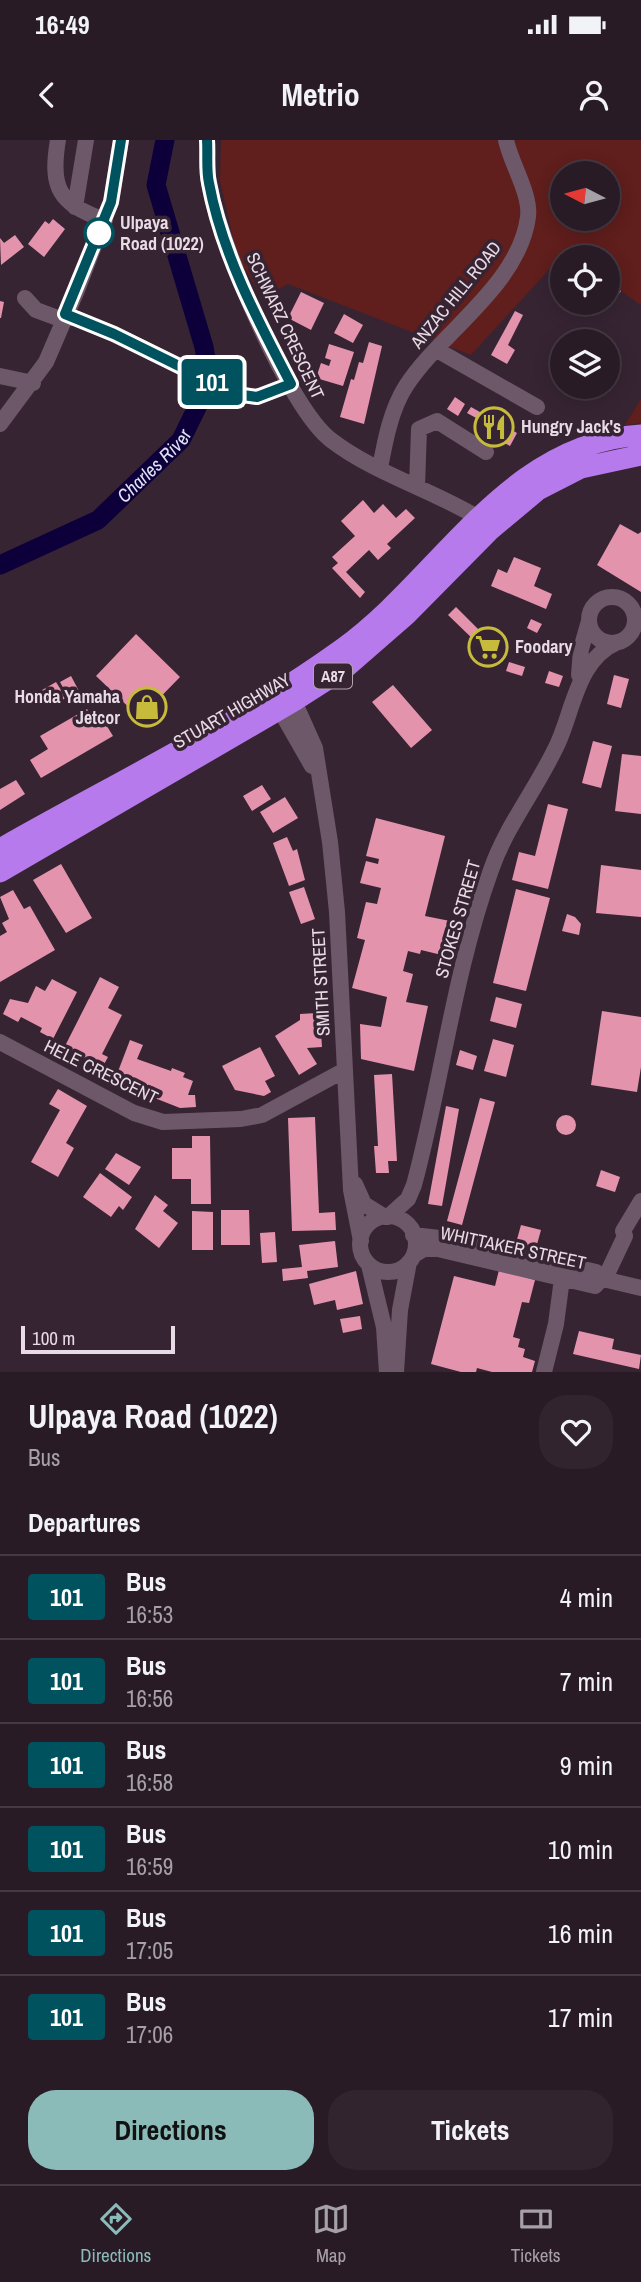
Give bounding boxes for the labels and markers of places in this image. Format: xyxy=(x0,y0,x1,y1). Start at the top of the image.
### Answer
place label: Ulpaya Road (1022) xyxy=(120,210,204,256)
marker: Ulpaya Road (1022) xyxy=(84,218,114,248)
restaurant icon: Hungry Jack's xyxy=(473,406,515,448)
place label: Hungry Jack's xyxy=(521,414,621,439)
supermarket icon: Foodary xyxy=(467,626,509,668)
place label: Foodary xyxy=(515,634,573,659)
place label: Honda Yamaha Jetcor xyxy=(14,684,121,730)
shop icon: Honda Yamaha Jetcor xyxy=(126,686,168,728)

